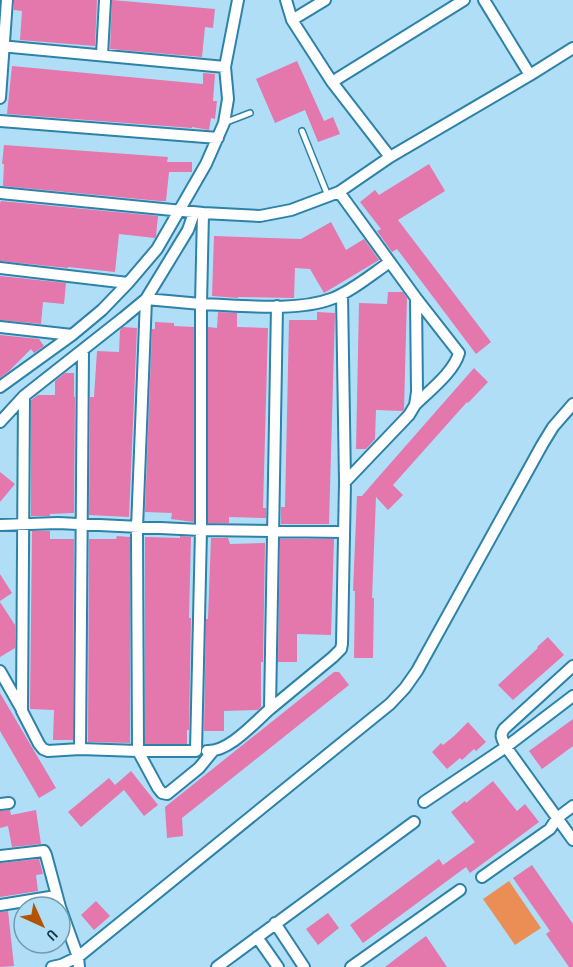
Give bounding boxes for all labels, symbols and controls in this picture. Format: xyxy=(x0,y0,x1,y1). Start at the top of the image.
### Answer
north arrow xyxy=(12,895,72,955)
text: U xyxy=(42,925,61,944)

